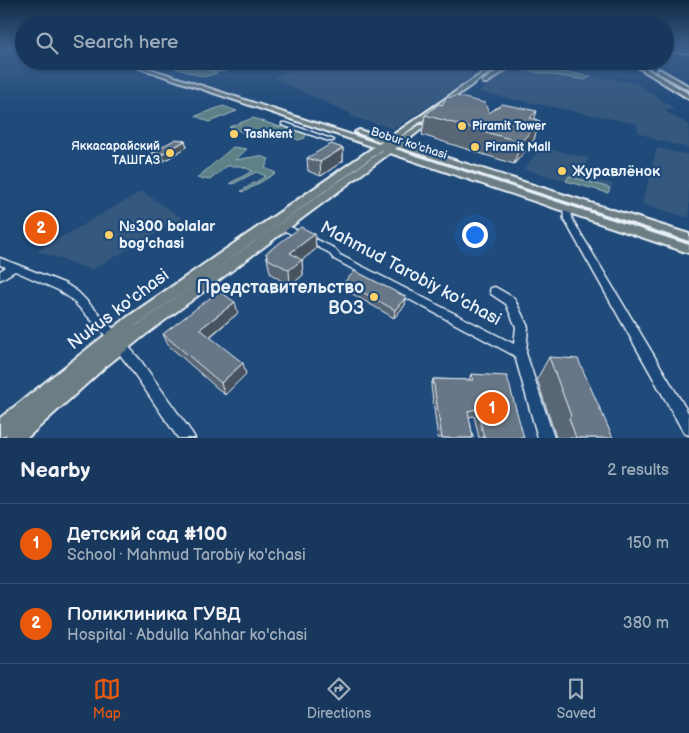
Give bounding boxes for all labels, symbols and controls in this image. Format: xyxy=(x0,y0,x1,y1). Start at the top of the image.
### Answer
search box xyxy=(15,15,674,70)
icon: search xyxy=(33,29,61,57)
text: Search here xyxy=(73,31,178,54)
place label: Piramit Tower xyxy=(472,119,546,134)
marker: Piramit Tower xyxy=(456,120,468,132)
street label: Bobur ko'chasi xyxy=(369,124,449,163)
place label: Tashkent xyxy=(244,127,293,142)
marker: Tashkent xyxy=(228,128,240,140)
place label: Яккасарайский ТАШГАЗ xyxy=(71,139,161,168)
place label: Piramit Mall xyxy=(485,140,551,155)
marker: Piramit Mall xyxy=(469,141,481,153)
marker: Яккасарайский ТАШГАЗ xyxy=(164,147,176,159)
place label: Журавлёнок xyxy=(572,162,661,181)
marker: Журавлёнок xyxy=(556,165,568,177)
pin: 2 xyxy=(25,209,57,247)
place label: №300 bolalar bog'chasi xyxy=(119,217,216,253)
street label: Mahmud Tarobiy ko'chasi xyxy=(317,217,505,330)
your location xyxy=(462,222,488,248)
marker: №300 bolalar bog'chasi xyxy=(103,229,115,241)
street label: Nukus ko'chasi xyxy=(64,265,173,354)
place label: Представительство ВОЗ xyxy=(196,277,364,319)
marker: Представительство ВОЗ xyxy=(368,291,380,303)
pin: 1 xyxy=(476,389,508,427)
text: Nearby xyxy=(20,458,90,483)
text: 2 results xyxy=(607,461,669,480)
text: Детский сад #100 xyxy=(67,523,227,546)
text: 1 xyxy=(33,534,39,553)
text: 150 m xyxy=(627,534,669,553)
text: School · Mahmud Tarobiy ko'chasi xyxy=(67,546,306,565)
text: Поликлиника ГУВД xyxy=(67,603,241,626)
text: 2 xyxy=(31,614,41,633)
text: 380 m xyxy=(623,614,669,633)
text: Hospital · Abdulla Kahhar ko'chasi xyxy=(67,626,307,645)
tab: Map xyxy=(93,675,121,722)
tab: Directions xyxy=(307,675,371,722)
tab: Saved xyxy=(557,675,596,722)

